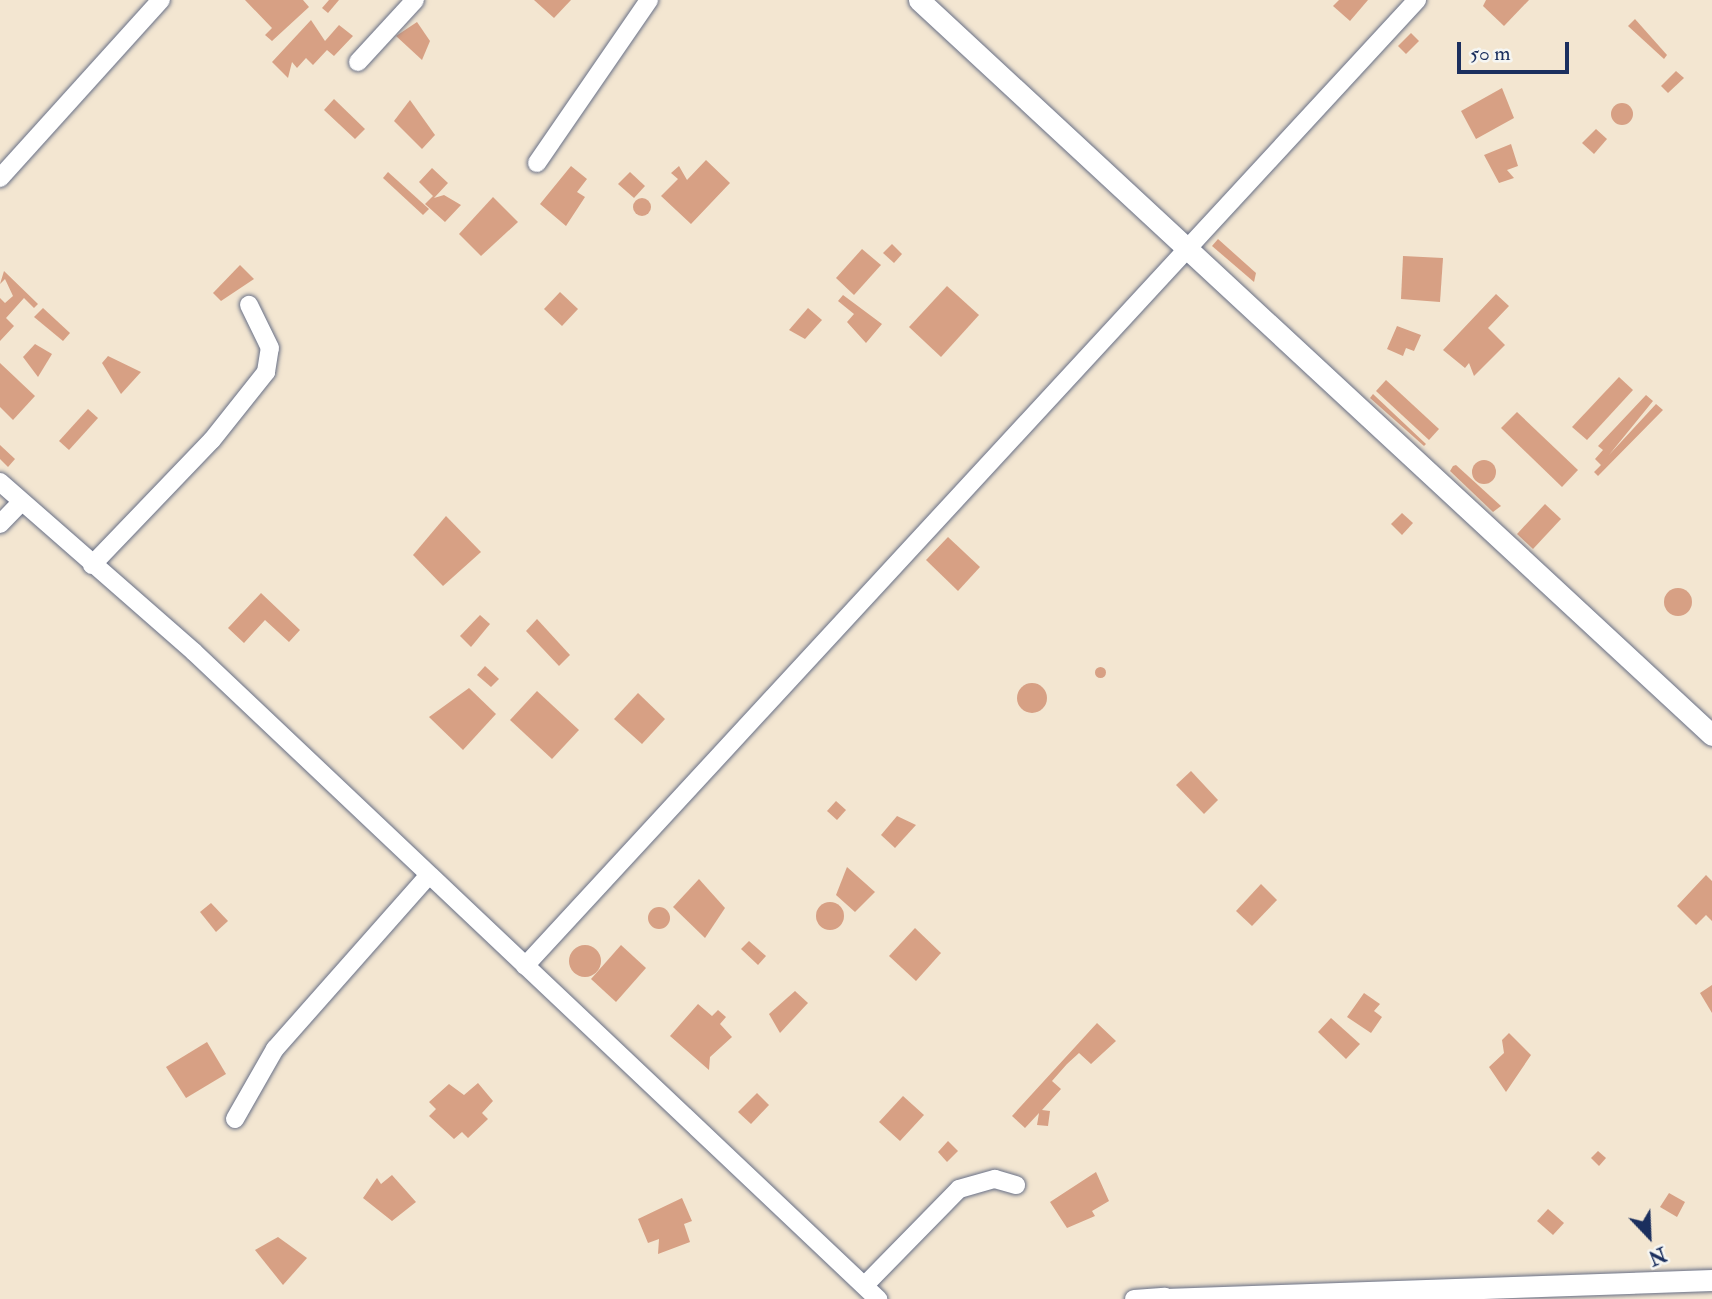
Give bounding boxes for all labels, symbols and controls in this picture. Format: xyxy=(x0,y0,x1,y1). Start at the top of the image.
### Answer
scale bar xyxy=(1460,28,1572,72)
text: 50 m xyxy=(1470,40,1511,67)
north arrow xyxy=(1614,1201,1684,1271)
text: N xyxy=(1645,1241,1670,1270)

